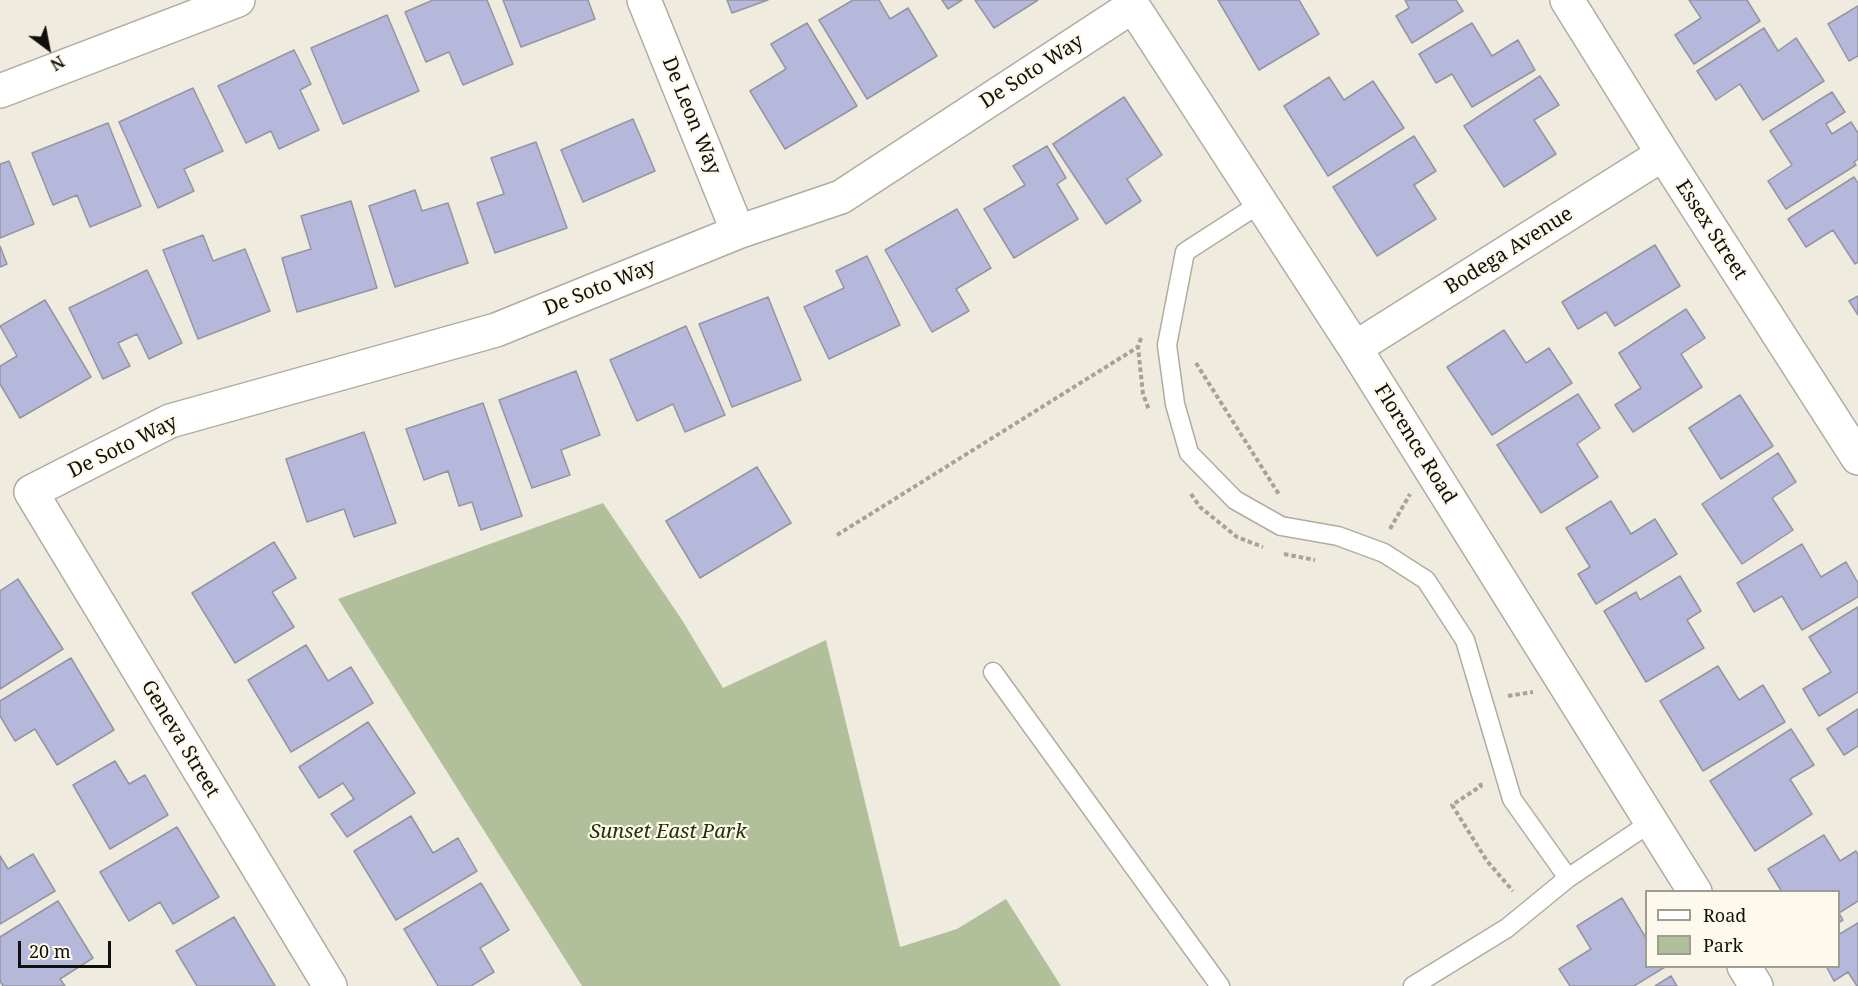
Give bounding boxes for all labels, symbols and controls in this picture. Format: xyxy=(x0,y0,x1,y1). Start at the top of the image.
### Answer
north arrow xyxy=(18,18,78,78)
street label: De Soto Way xyxy=(976,30,1088,114)
text: N xyxy=(46,51,69,76)
street label: De Leon Way xyxy=(656,54,726,178)
street label: Essex Street xyxy=(1670,176,1752,284)
street label: Bodega Avenue xyxy=(1441,202,1577,300)
street label: De Soto Way xyxy=(541,255,659,321)
street label: Florence Road xyxy=(1369,380,1461,508)
street label: De Soto Way xyxy=(65,410,181,484)
street label: Geneva Street xyxy=(136,676,224,802)
park label: Sunset East Park xyxy=(589,820,747,844)
legend xyxy=(1645,890,1840,968)
text: Road xyxy=(1703,903,1746,927)
scale bar xyxy=(21,929,114,967)
text: Park xyxy=(1703,933,1743,957)
text: 20 m xyxy=(29,939,71,963)

